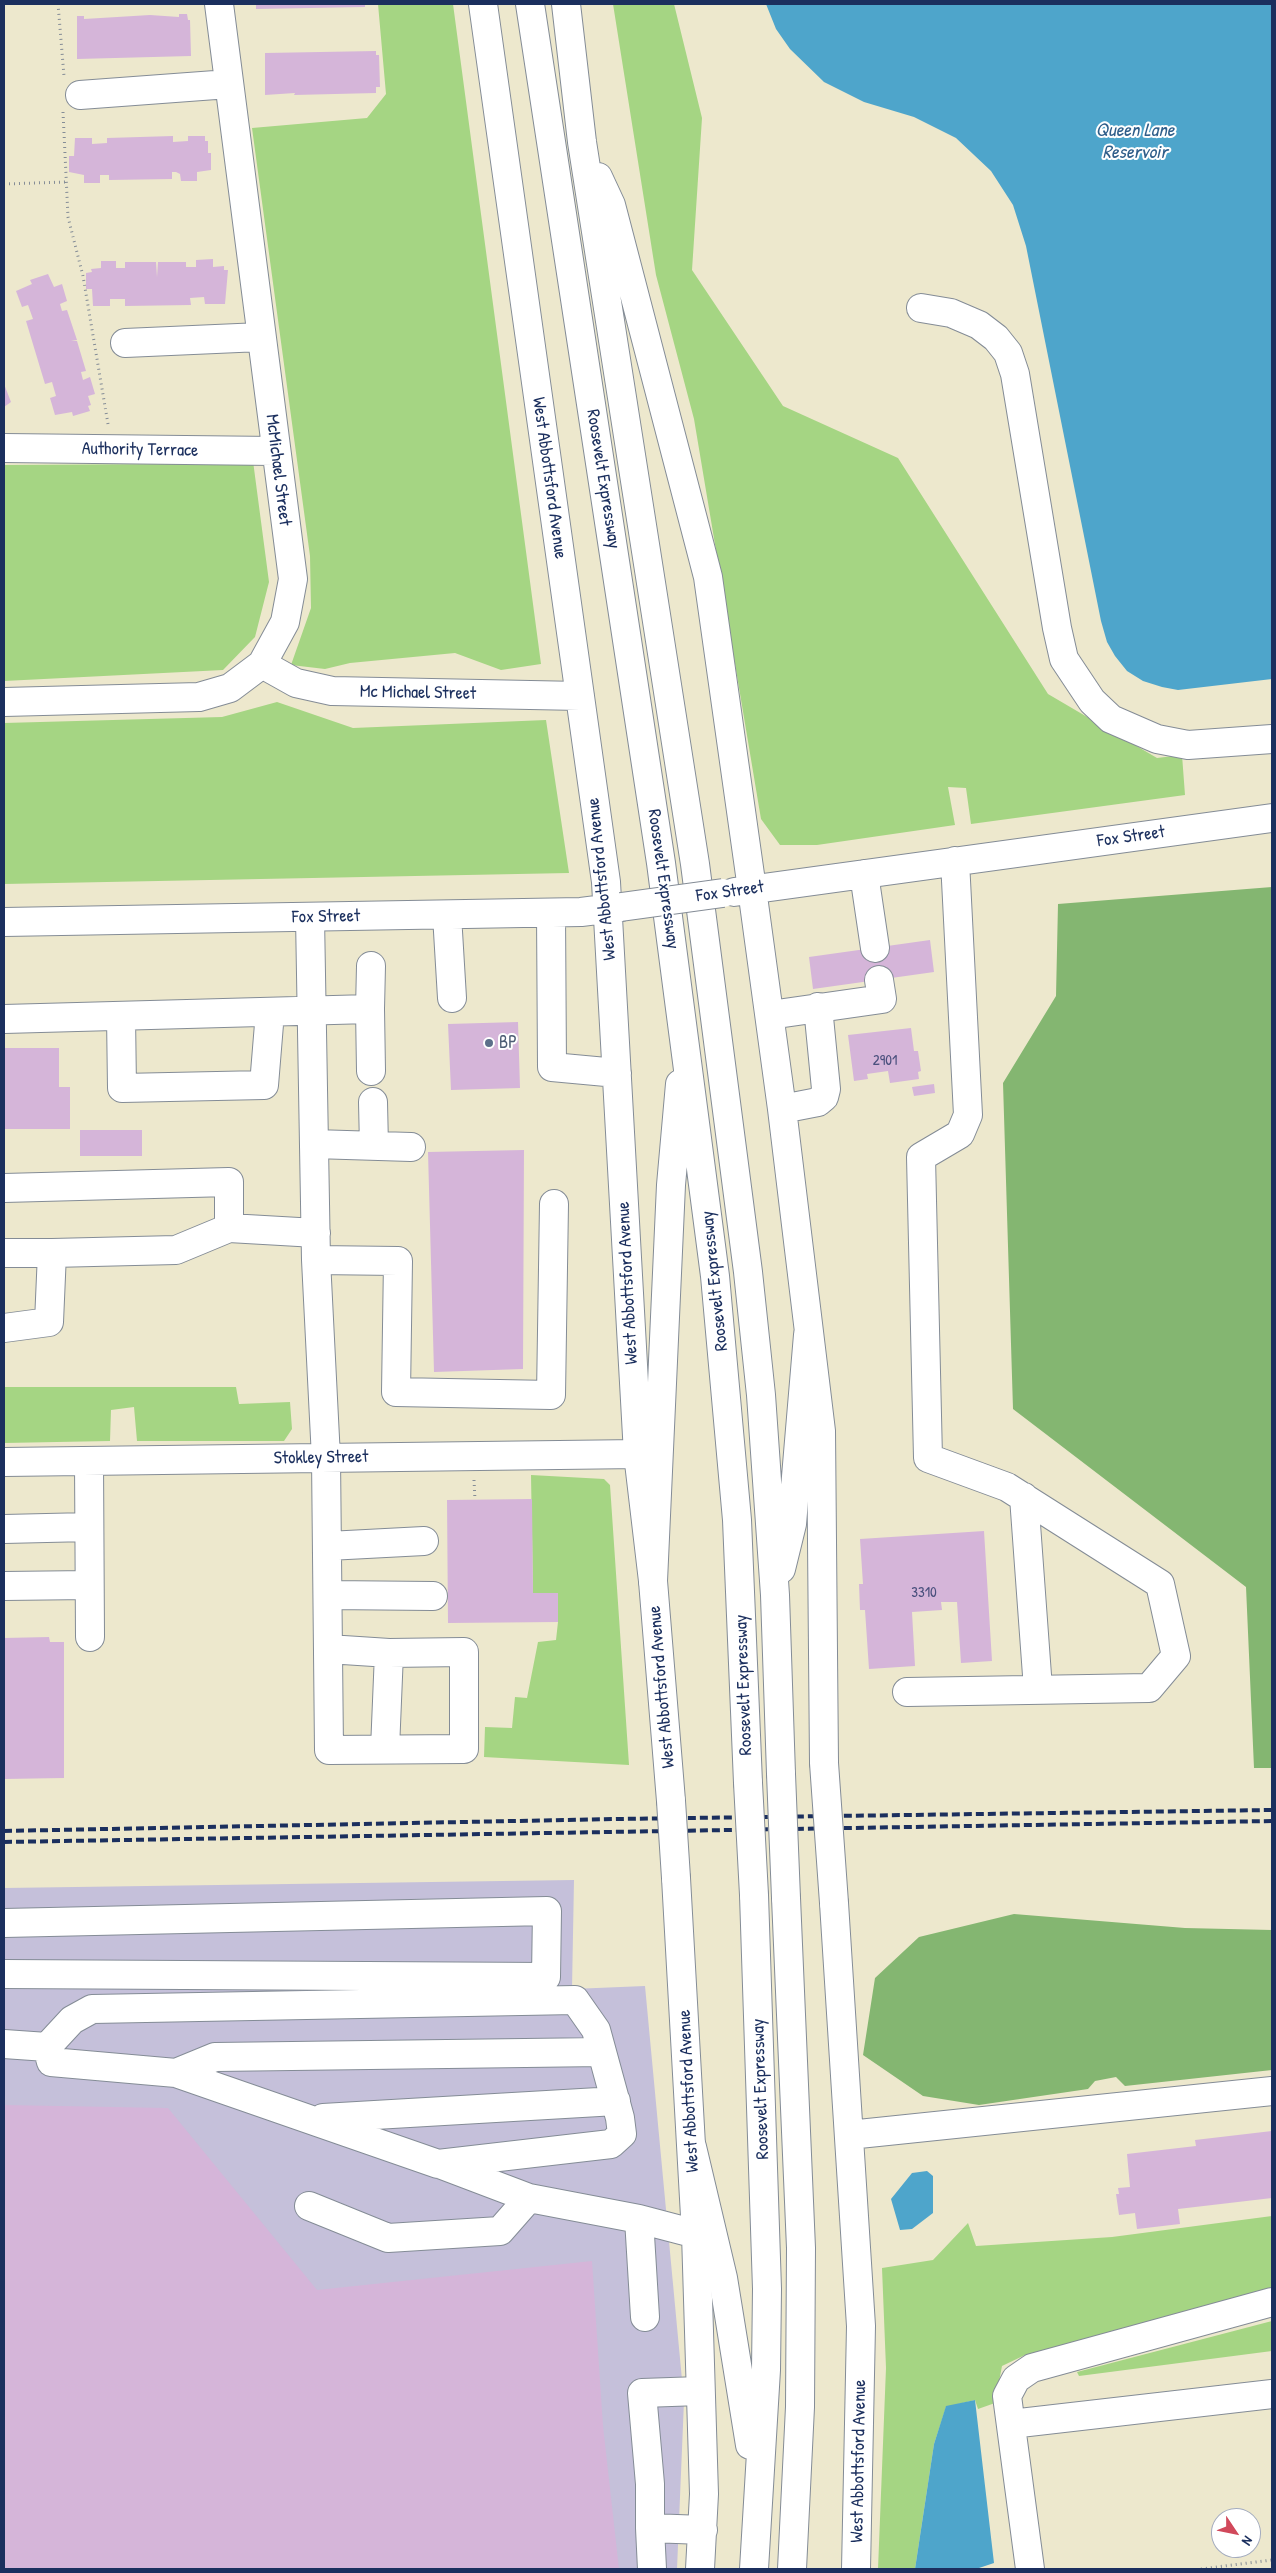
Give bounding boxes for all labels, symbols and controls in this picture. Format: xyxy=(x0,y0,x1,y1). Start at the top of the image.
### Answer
water label: Queen Lane Reservoir xyxy=(1096,120,1174,164)
street label: West Abbottsford Avenue xyxy=(527,396,571,560)
street label: Roosevelt Expressway xyxy=(581,408,625,550)
street label: McMichael Street xyxy=(260,413,296,527)
street label: Authority Terrace xyxy=(82,438,198,462)
street label: Mc Michael Street xyxy=(360,681,476,705)
street label: West Abbottsford Avenue xyxy=(583,797,621,961)
street label: Roosevelt Expressway xyxy=(642,808,684,950)
street label: Fox Street xyxy=(1096,822,1166,852)
street label: Fox Street xyxy=(695,877,765,907)
street label: Fox Street xyxy=(292,906,360,928)
place label: BP xyxy=(499,1032,517,1054)
marker: BP xyxy=(483,1037,495,1049)
house number: 2901 xyxy=(873,1052,897,1070)
street label: West Abbottsford Avenue xyxy=(613,1201,643,1365)
street label: Roosevelt Expressway xyxy=(697,1210,733,1352)
street label: Stokley Street xyxy=(273,1446,369,1470)
house number: 3310 xyxy=(911,1584,937,1602)
street label: West Abbottsford Avenue xyxy=(644,1605,680,1769)
street label: Roosevelt Expressway xyxy=(731,1614,757,1756)
street label: West Abbottsford Avenue xyxy=(674,2009,704,2173)
street label: Roosevelt Expressway xyxy=(748,2018,774,2160)
street label: West Abbottsford Avenue xyxy=(847,2379,871,2543)
north arrow xyxy=(1211,2508,1261,2558)
text: N xyxy=(1238,2533,1258,2550)

